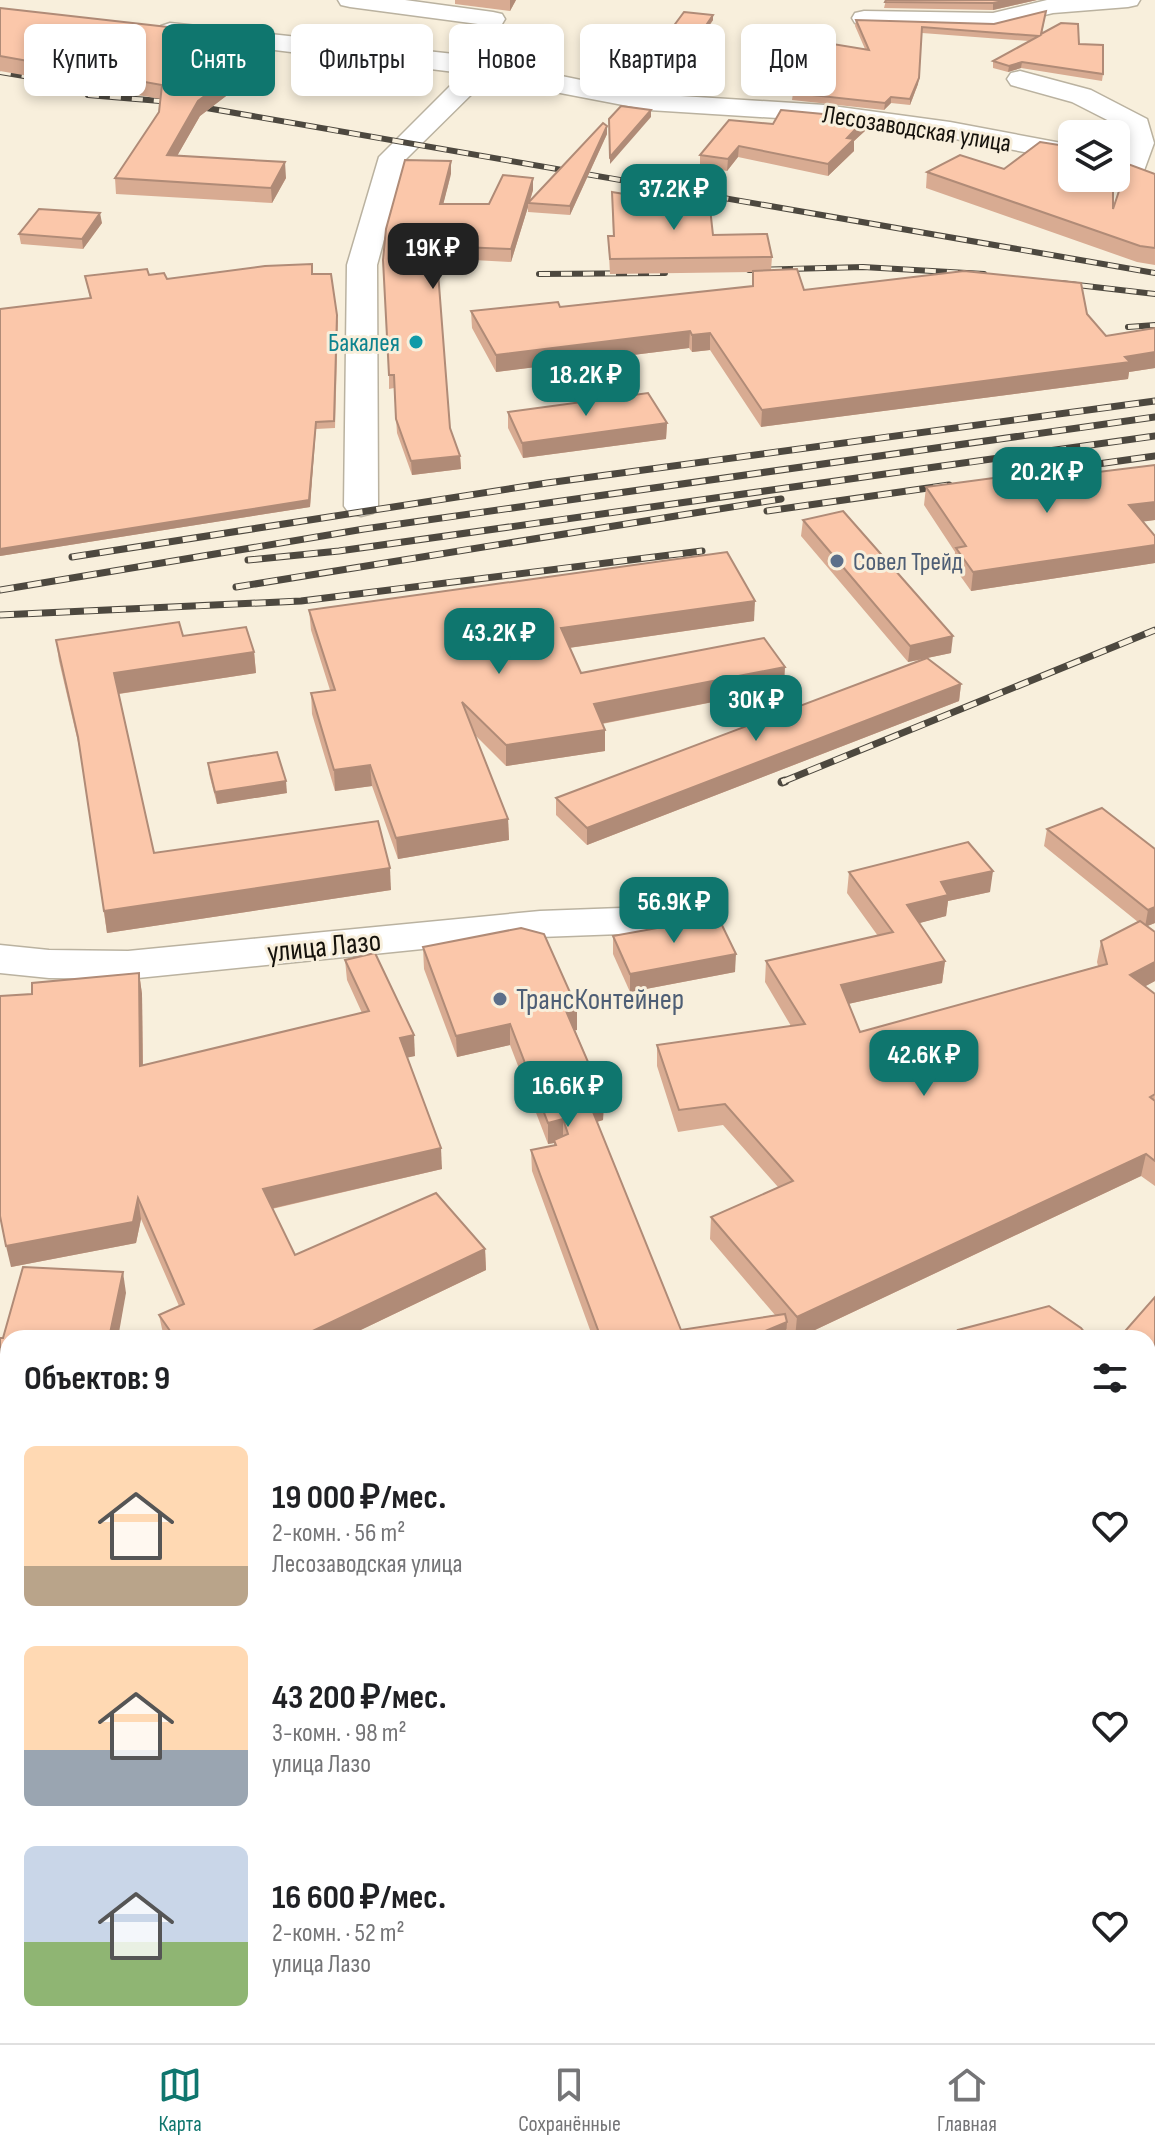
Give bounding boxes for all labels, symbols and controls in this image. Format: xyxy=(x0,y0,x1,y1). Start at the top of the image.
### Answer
chip: Купить xyxy=(24,24,146,96)
chip: Снять xyxy=(162,24,275,96)
chip: Фильтры xyxy=(291,24,433,96)
chip: Новое xyxy=(449,24,564,96)
chip: Квартира xyxy=(580,24,725,96)
chip: Дом xyxy=(741,24,836,96)
street label: Лесозаводская улица xyxy=(820,99,1013,160)
map controls xyxy=(1058,120,1130,192)
button: layers xyxy=(1058,120,1130,192)
pin: 37.2K ₽ xyxy=(600,164,748,232)
text: 37.2K ₽ xyxy=(639,174,709,205)
pin: 19K ₽ xyxy=(377,223,489,291)
text: 19K ₽ xyxy=(406,233,460,264)
place label: Бакалея xyxy=(328,328,400,359)
marker: Бакалея xyxy=(407,333,425,351)
pin: 18.2K ₽ xyxy=(512,350,660,418)
text: 18.2K ₽ xyxy=(550,360,622,391)
pin: 20.2K ₽ xyxy=(973,447,1121,515)
text: 20.2K ₽ xyxy=(1010,457,1084,488)
place label: Совел Трейд xyxy=(853,547,963,578)
marker: Совел Трейд xyxy=(828,552,846,570)
pin: 43.2K ₽ xyxy=(425,608,573,676)
text: 43.2K ₽ xyxy=(462,618,536,649)
pin: 30K ₽ xyxy=(700,675,812,743)
text: 30K ₽ xyxy=(728,685,784,716)
pin: 56.9K ₽ xyxy=(600,877,748,945)
text: 56.9K ₽ xyxy=(637,887,711,918)
street label: улица Лазо xyxy=(265,923,383,971)
place label: ТрансКонтейнер xyxy=(516,982,684,1018)
marker: ТрансКонтейнер xyxy=(491,990,509,1008)
pin: 42.6K ₽ xyxy=(850,1030,998,1098)
text: 42.6K ₽ xyxy=(887,1040,961,1071)
pin: 16.6K ₽ xyxy=(494,1061,642,1129)
text: 16.6K ₽ xyxy=(532,1071,604,1102)
icon: filters xyxy=(1088,1356,1132,1400)
text: Объектов: 9 xyxy=(24,1358,170,1399)
text: 19 000 ₽/мес. xyxy=(272,1477,446,1518)
icon: home xyxy=(88,1478,184,1574)
icon: heart xyxy=(1088,1504,1132,1548)
text: 2-комн. · 56 m² xyxy=(272,1518,405,1549)
text: Лесозаводская улица xyxy=(272,1549,463,1580)
text: 43 200 ₽/мес. xyxy=(272,1677,447,1718)
icon: home xyxy=(88,1678,184,1774)
icon: heart xyxy=(1088,1704,1132,1748)
text: 3-комн. · 98 m² xyxy=(272,1718,407,1749)
text: улица Лазо xyxy=(272,1749,371,1780)
text: 16 600 ₽/мес. xyxy=(272,1877,446,1918)
icon: home xyxy=(88,1878,184,1974)
icon: heart xyxy=(1088,1904,1132,1948)
text: 2-комн. · 52 m² xyxy=(272,1918,405,1949)
text: улица Лазо xyxy=(272,1949,371,1980)
tab: Карта xyxy=(158,2063,202,2138)
tab: Сохранённые xyxy=(518,2063,621,2138)
tab: Главная xyxy=(937,2063,997,2138)

